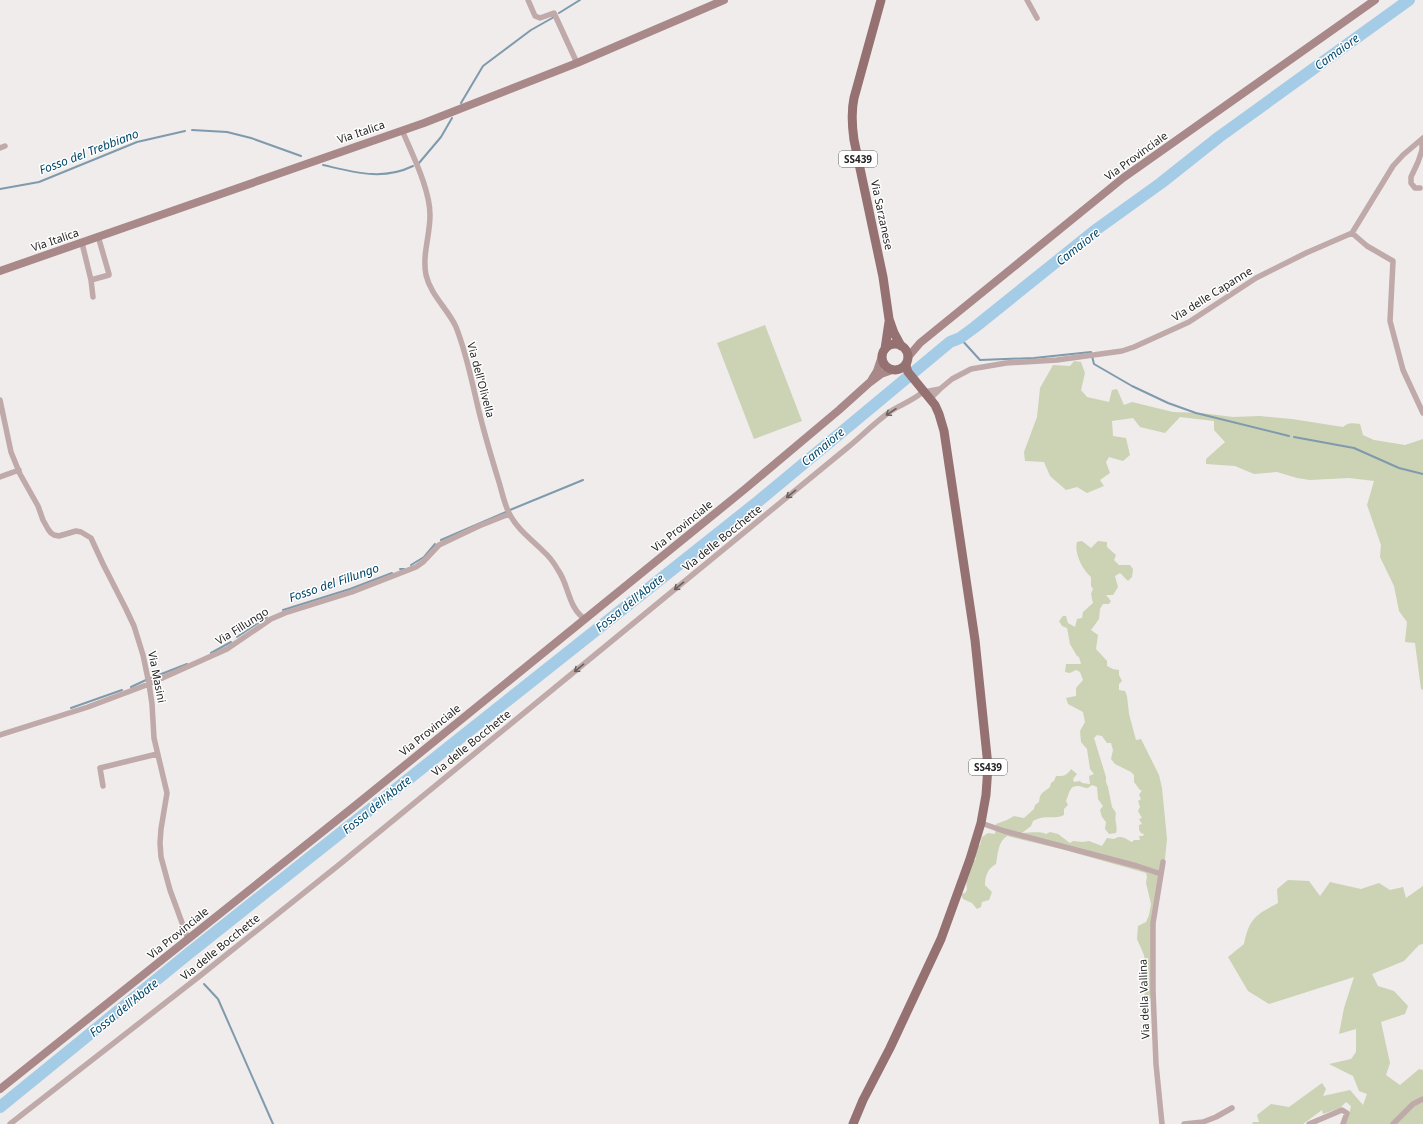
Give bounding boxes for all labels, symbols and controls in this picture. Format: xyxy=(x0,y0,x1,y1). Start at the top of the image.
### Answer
water label: Camaiore xyxy=(1311,30,1363,74)
street label: Via Italica xyxy=(335,116,387,147)
water label: Fosso del Trebbiano xyxy=(37,125,141,178)
street label: Via Provinciale xyxy=(1101,128,1170,184)
road number: SS439 xyxy=(839,151,877,167)
street label: Via Sarzanese xyxy=(868,179,897,251)
street label: Via Italica xyxy=(29,224,81,255)
water label: Camaiore xyxy=(1052,224,1103,269)
street label: Via delle Capanne xyxy=(1169,263,1255,324)
street label: Via dell'Olivella xyxy=(464,340,499,419)
one-way arrow xyxy=(886,408,897,416)
water label: Camaiore xyxy=(797,424,848,470)
one-way arrow xyxy=(785,490,796,499)
street label: Via Provinciale xyxy=(648,496,715,555)
street label: Via delle Bocchette xyxy=(679,501,764,574)
water label: Fosso del Fillungo xyxy=(286,559,382,606)
water label: Fossa dell'Abate xyxy=(592,570,668,636)
one-way arrow xyxy=(674,581,685,590)
street label: Via Fillungo xyxy=(212,603,271,648)
street label: Via Masini xyxy=(145,650,170,704)
one-way arrow xyxy=(573,664,584,672)
street label: Via Provinciale xyxy=(396,700,463,759)
street label: Via delle Bocchette xyxy=(428,706,513,779)
road number: SS439 xyxy=(969,759,1007,775)
water label: Fossa dell'Abate xyxy=(339,772,415,838)
street label: Via Provinciale xyxy=(144,903,211,962)
street label: Via delle Bocchette xyxy=(177,910,262,983)
street label: Via della Vallina xyxy=(1135,959,1152,1039)
water label: Fossa dell'Abate xyxy=(86,975,162,1041)

